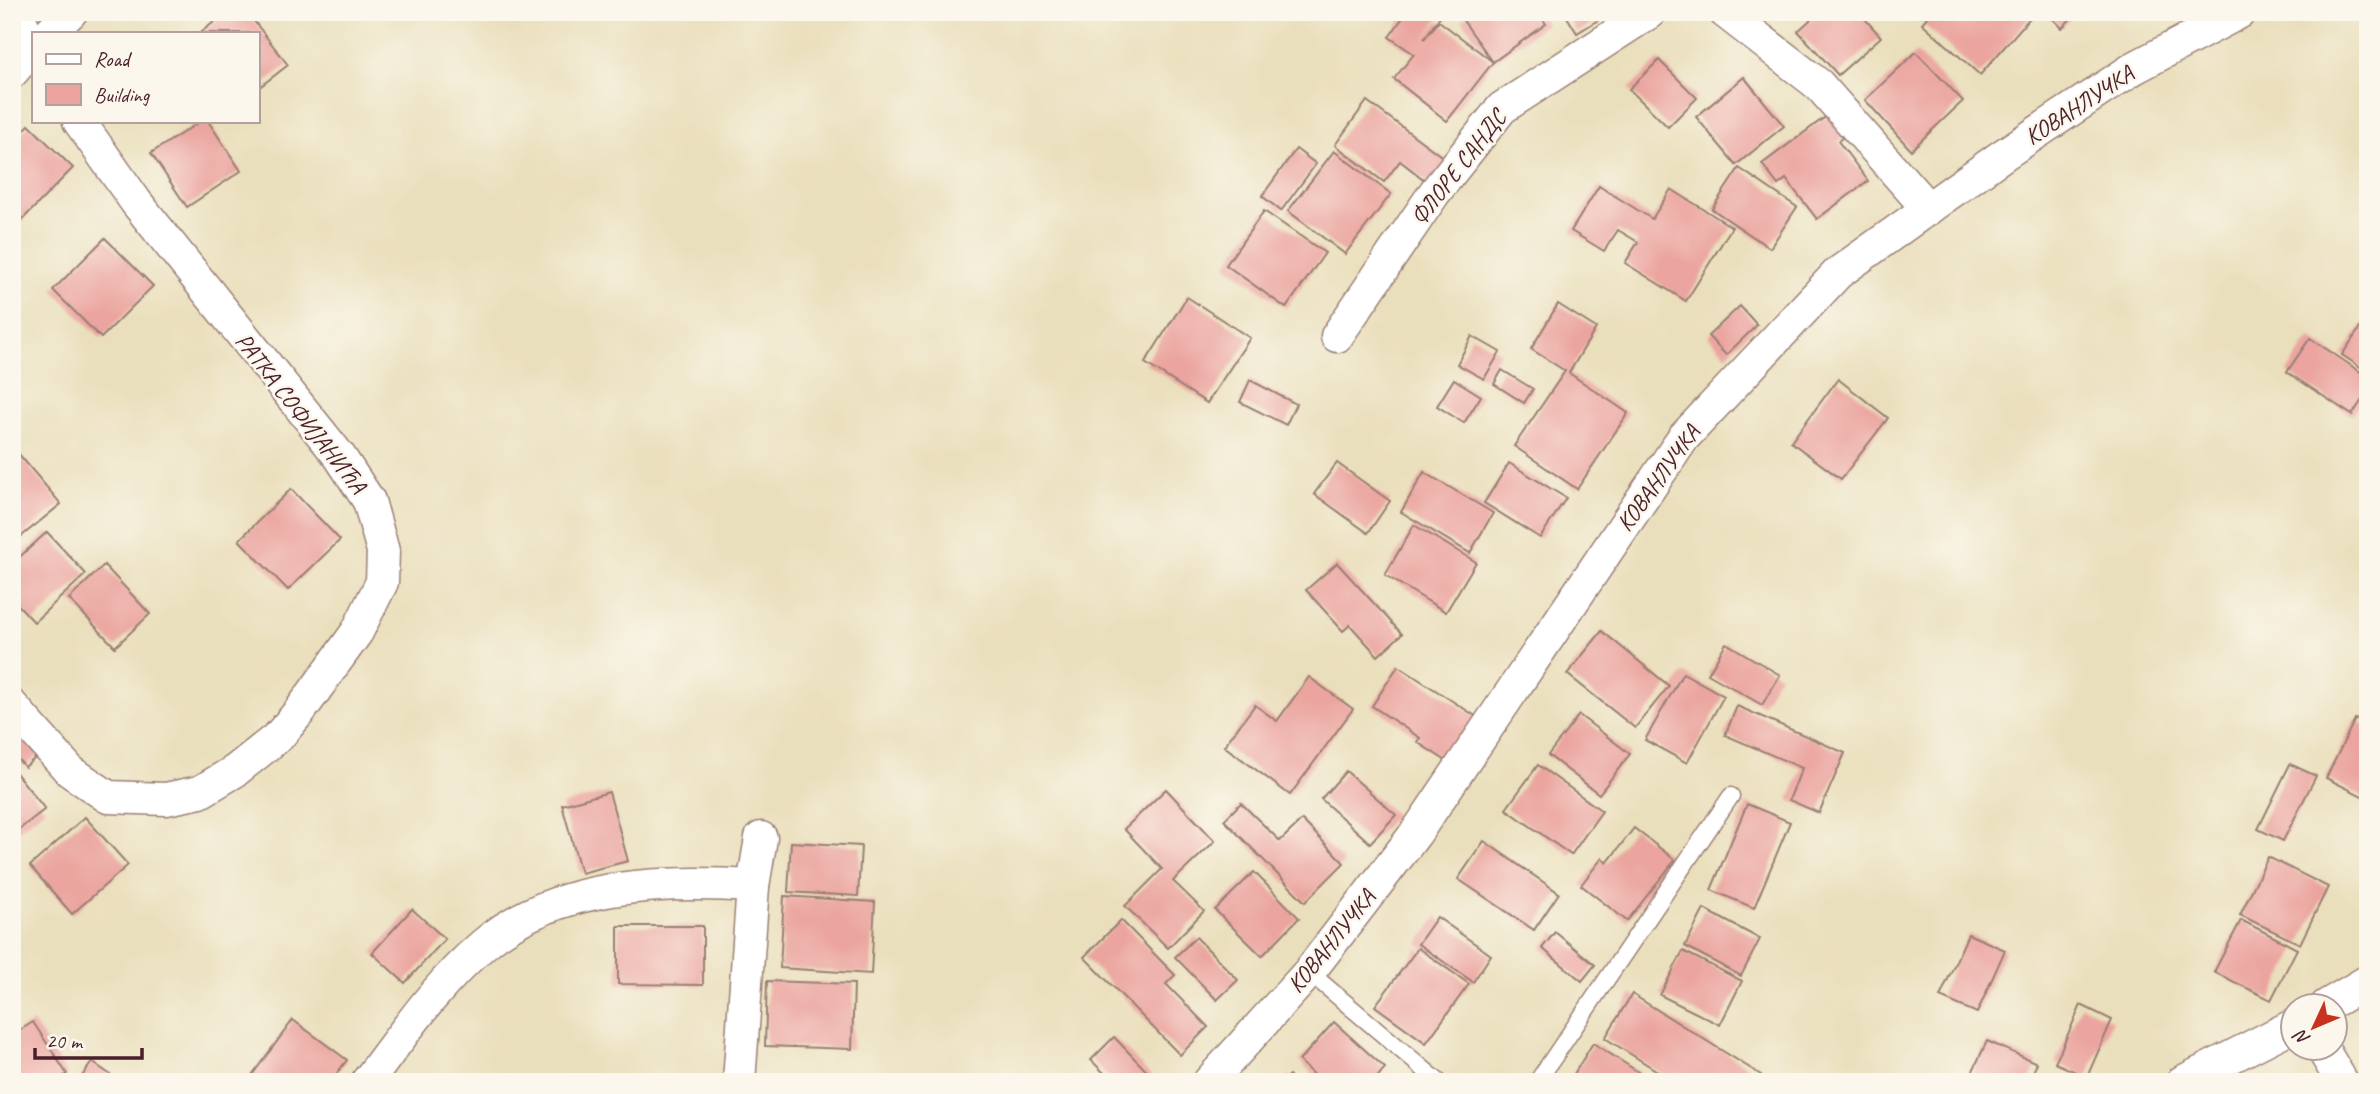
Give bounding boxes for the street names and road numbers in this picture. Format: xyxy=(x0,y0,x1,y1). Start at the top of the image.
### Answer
street label: КОВАНЛУЧКА xyxy=(2019,58,2140,151)
street label: ФЛОРЕ САНДС xyxy=(1404,101,1514,231)
street label: РАТКА СОФИЈАНИЋА xyxy=(229,327,374,500)
street label: КОВАНЛУЧКА xyxy=(1609,418,1707,537)
street label: КОВАНЛУЧКА xyxy=(1280,883,1382,999)

